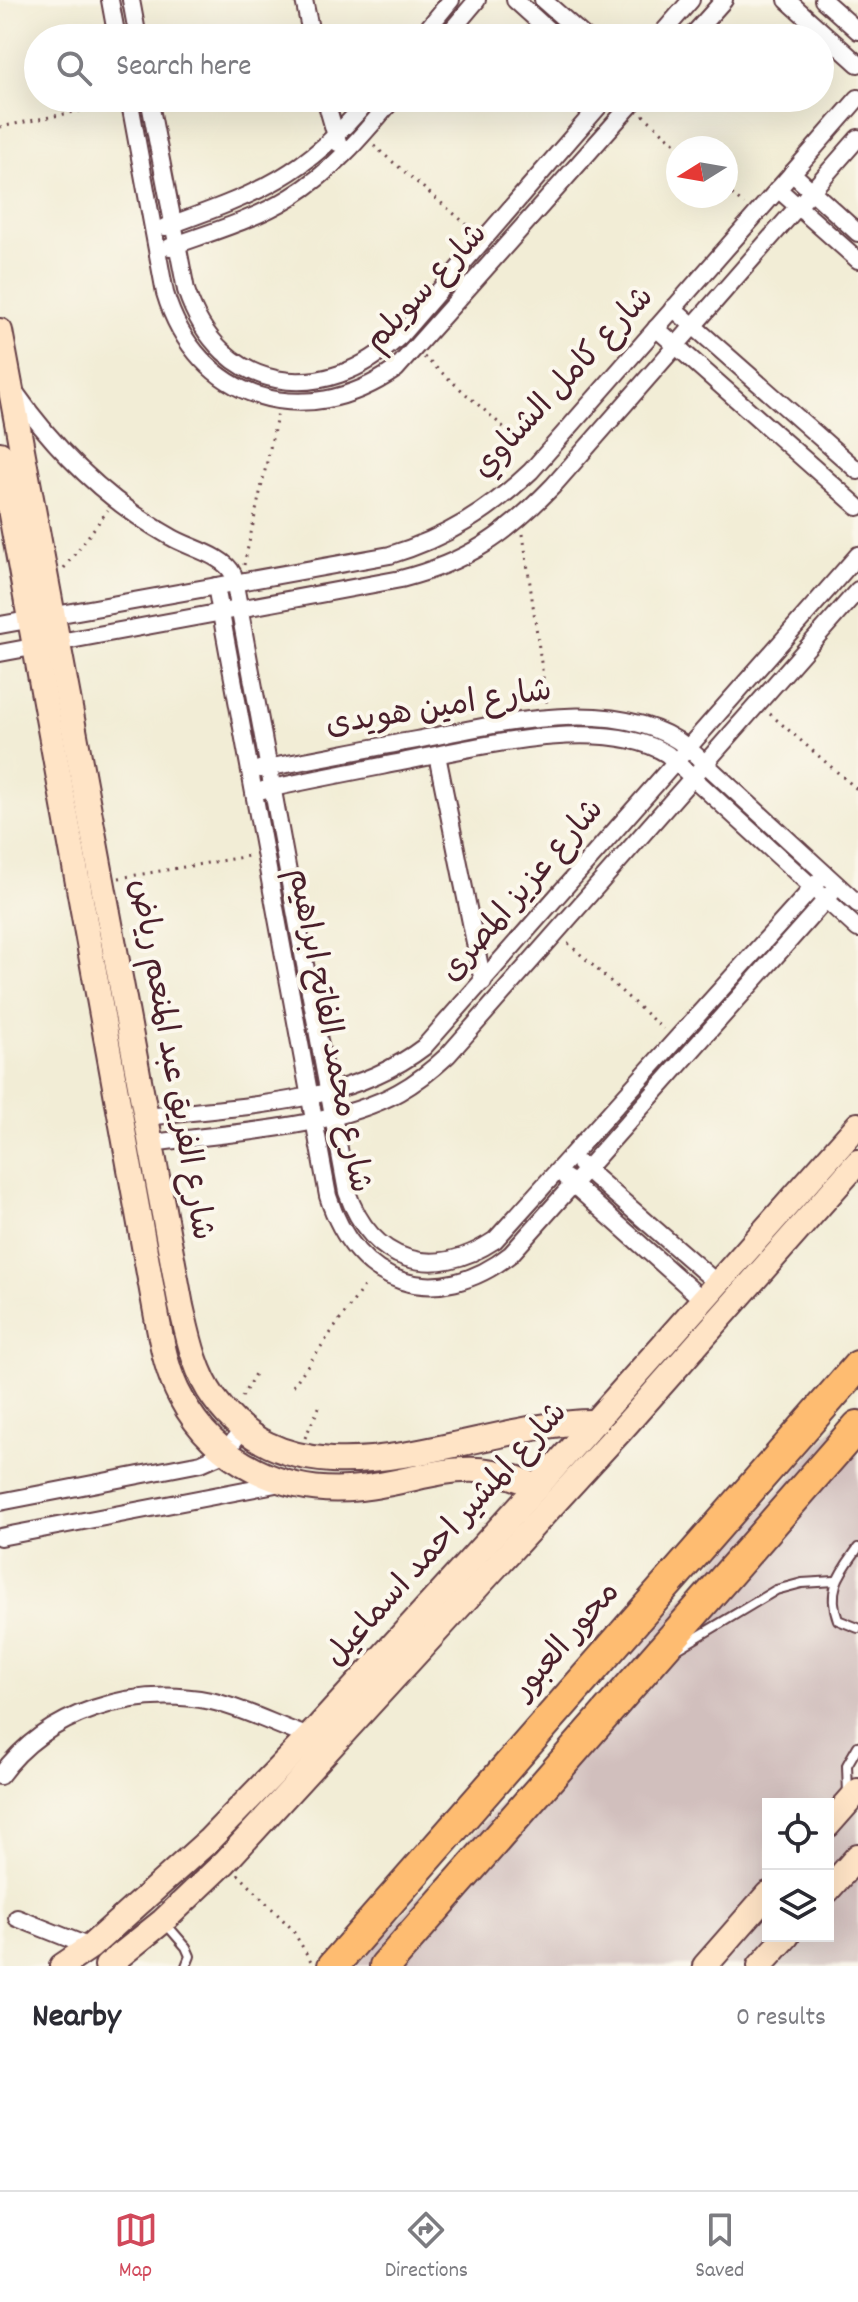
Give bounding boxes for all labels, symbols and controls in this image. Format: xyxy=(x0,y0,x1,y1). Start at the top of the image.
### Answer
search box xyxy=(24,24,834,112)
icon: search xyxy=(52,46,96,90)
text: Search here xyxy=(116,47,252,90)
north arrow xyxy=(666,136,738,208)
street label: شارع سويلم xyxy=(356,214,500,364)
street label: شارع كامل الشناوي xyxy=(463,277,667,491)
street label: شارع امين هويدى xyxy=(323,669,555,751)
street label: شارع عزيز المصرى xyxy=(431,790,617,994)
street label: شارع محمد الفاتح ابراهيم xyxy=(273,865,381,1197)
street label: شارع الفريق عبد المنعم رياض xyxy=(115,876,223,1244)
street label: شارع المشير احمد اسماعيل xyxy=(316,1393,580,1679)
street label: محور العبور xyxy=(501,1572,633,1714)
map controls xyxy=(762,1798,834,1942)
button: locate xyxy=(762,1798,834,1870)
button: layers xyxy=(762,1870,834,1942)
text: Nearby xyxy=(32,1994,121,2043)
text: 0 results xyxy=(736,2000,826,2037)
tab: Map xyxy=(114,2208,158,2287)
tab: Directions xyxy=(385,2208,468,2287)
tab: Saved xyxy=(695,2208,744,2287)

